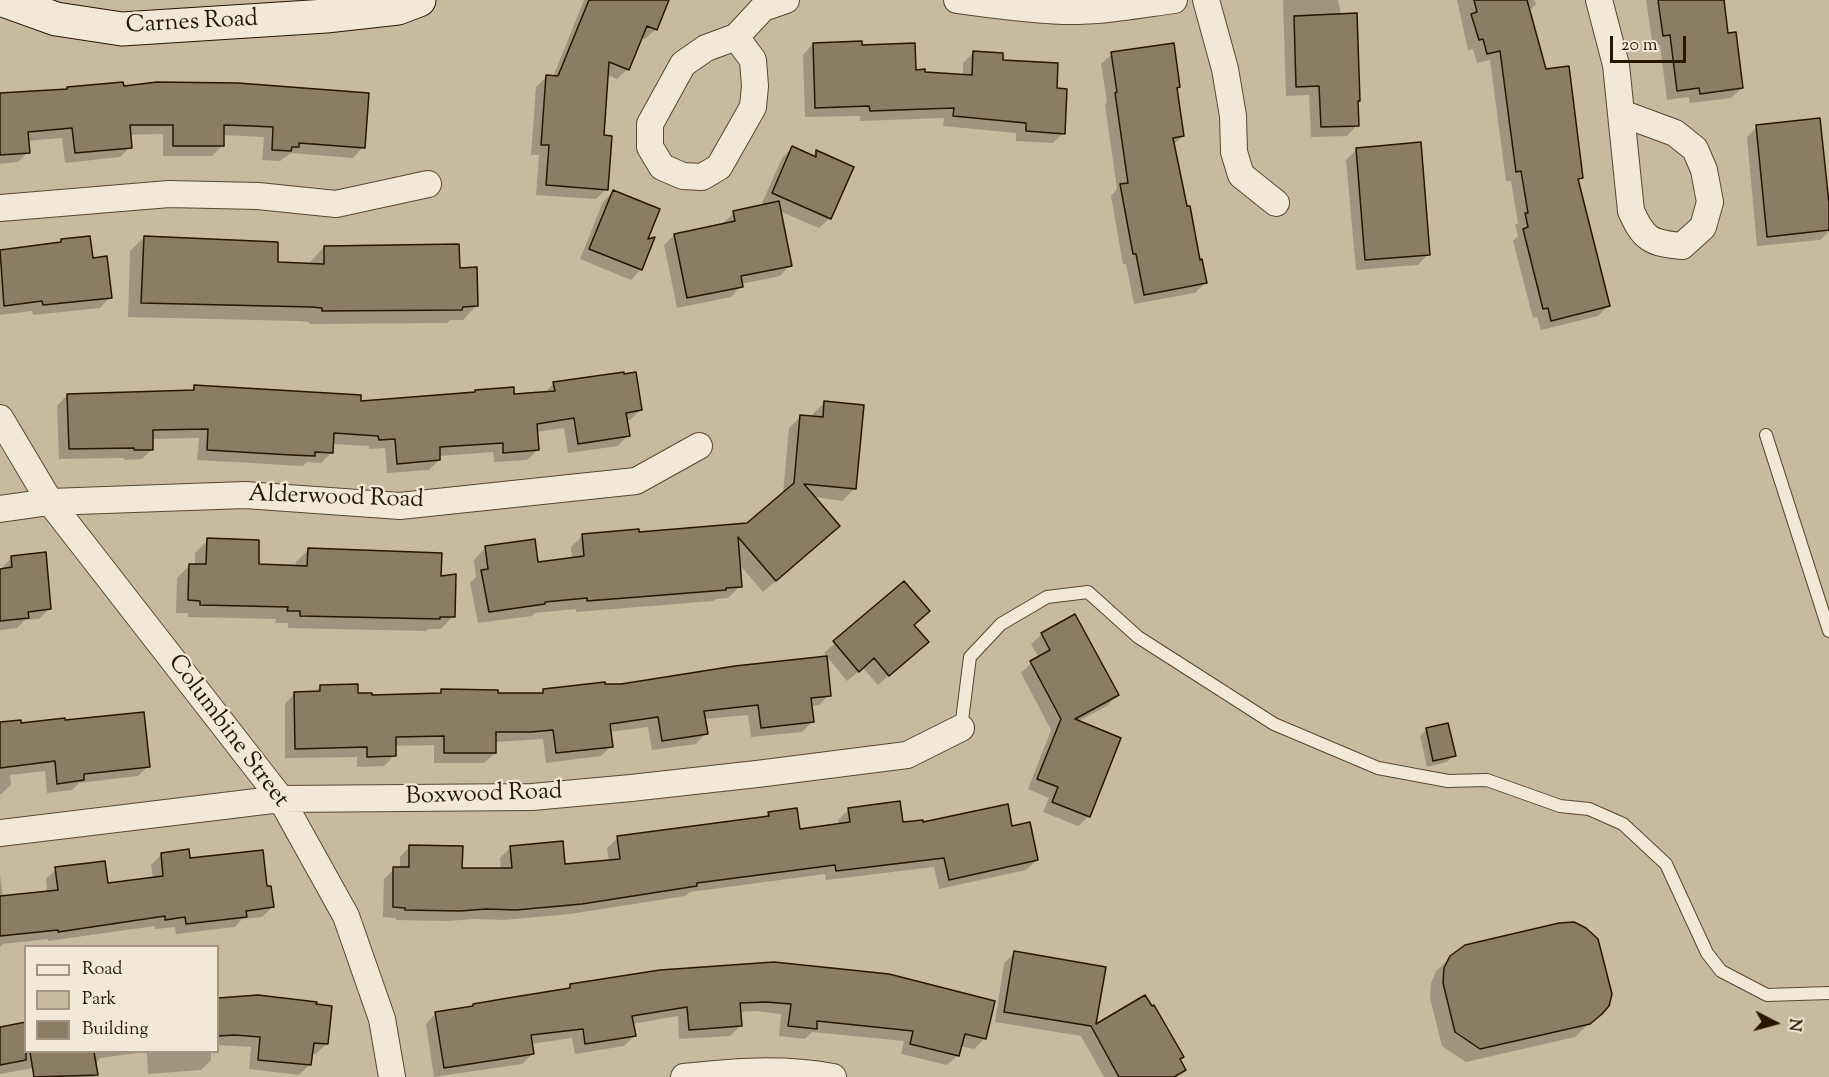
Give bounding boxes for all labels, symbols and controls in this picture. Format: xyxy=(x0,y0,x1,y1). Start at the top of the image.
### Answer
street label: Carnes Road xyxy=(125,6,259,42)
scale bar xyxy=(1613,24,1690,62)
text: 20 m xyxy=(1621,33,1658,59)
street label: Alderwood Road xyxy=(248,482,424,516)
street label: Columbine Street xyxy=(160,650,294,814)
street label: Boxwood Road xyxy=(405,779,563,813)
legend xyxy=(24,945,219,1053)
text: Road xyxy=(82,957,122,983)
text: Park xyxy=(82,987,116,1013)
north arrow xyxy=(1745,993,1805,1053)
text: Building xyxy=(82,1017,148,1043)
text: N xyxy=(1781,1017,1806,1032)

